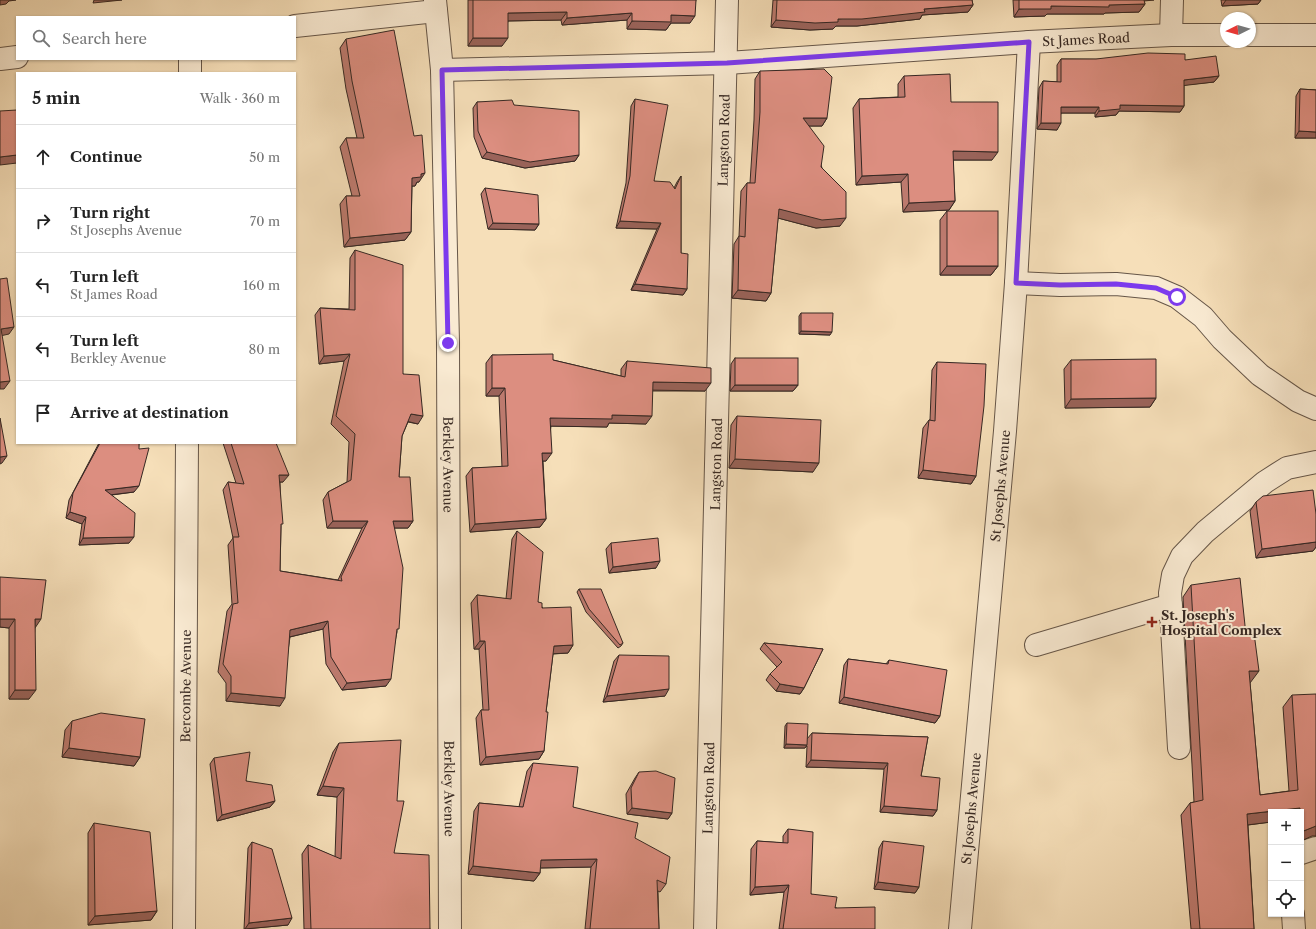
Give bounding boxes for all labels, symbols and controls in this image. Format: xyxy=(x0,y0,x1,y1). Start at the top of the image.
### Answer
north arrow xyxy=(1220,12,1256,48)
search box xyxy=(16,16,296,60)
icon: search xyxy=(30,27,52,49)
text: Search here xyxy=(62,29,147,48)
street label: St James Road xyxy=(1042,29,1130,49)
text: 5 min xyxy=(32,88,80,108)
text: Walk · 360 m xyxy=(200,90,280,106)
street label: Langston Road xyxy=(715,94,733,187)
icon: ahead xyxy=(32,146,54,168)
text: Continue xyxy=(70,147,142,166)
text: 50 m xyxy=(249,149,280,165)
text: Turn right xyxy=(70,203,150,222)
icon: right xyxy=(32,210,54,232)
text: 70 m xyxy=(250,213,280,229)
text: St Josephs Avenue xyxy=(70,222,182,238)
text: Turn left xyxy=(70,267,139,286)
icon: left xyxy=(32,274,54,296)
text: 160 m xyxy=(243,277,280,293)
text: St James Road xyxy=(70,286,158,302)
route start xyxy=(1168,288,1186,306)
text: Turn left xyxy=(70,331,139,350)
route end xyxy=(439,334,457,352)
icon: left xyxy=(32,338,54,360)
text: 80 m xyxy=(248,341,280,357)
text: Berkley Avenue xyxy=(70,350,166,366)
icon: arrive xyxy=(32,402,54,424)
text: Arrive at destination xyxy=(70,403,229,422)
street label: Berkley Avenue xyxy=(440,416,457,513)
street label: Langston Road xyxy=(707,418,725,510)
street label: St Josephs Avenue xyxy=(987,429,1013,542)
place label: St. Joseph's Hospital Complex xyxy=(1161,607,1282,638)
marker: St. Joseph's Hospital Complex xyxy=(1146,616,1158,628)
street label: Bercombe Avenue xyxy=(177,629,194,743)
street label: Berkley Avenue xyxy=(441,740,458,837)
street label: Langston Road xyxy=(699,742,717,834)
street label: St Josephs Avenue xyxy=(958,752,984,865)
map controls xyxy=(1268,809,1304,917)
button: + xyxy=(1268,809,1304,845)
button: − xyxy=(1268,845,1304,881)
button: locate xyxy=(1268,881,1304,917)

